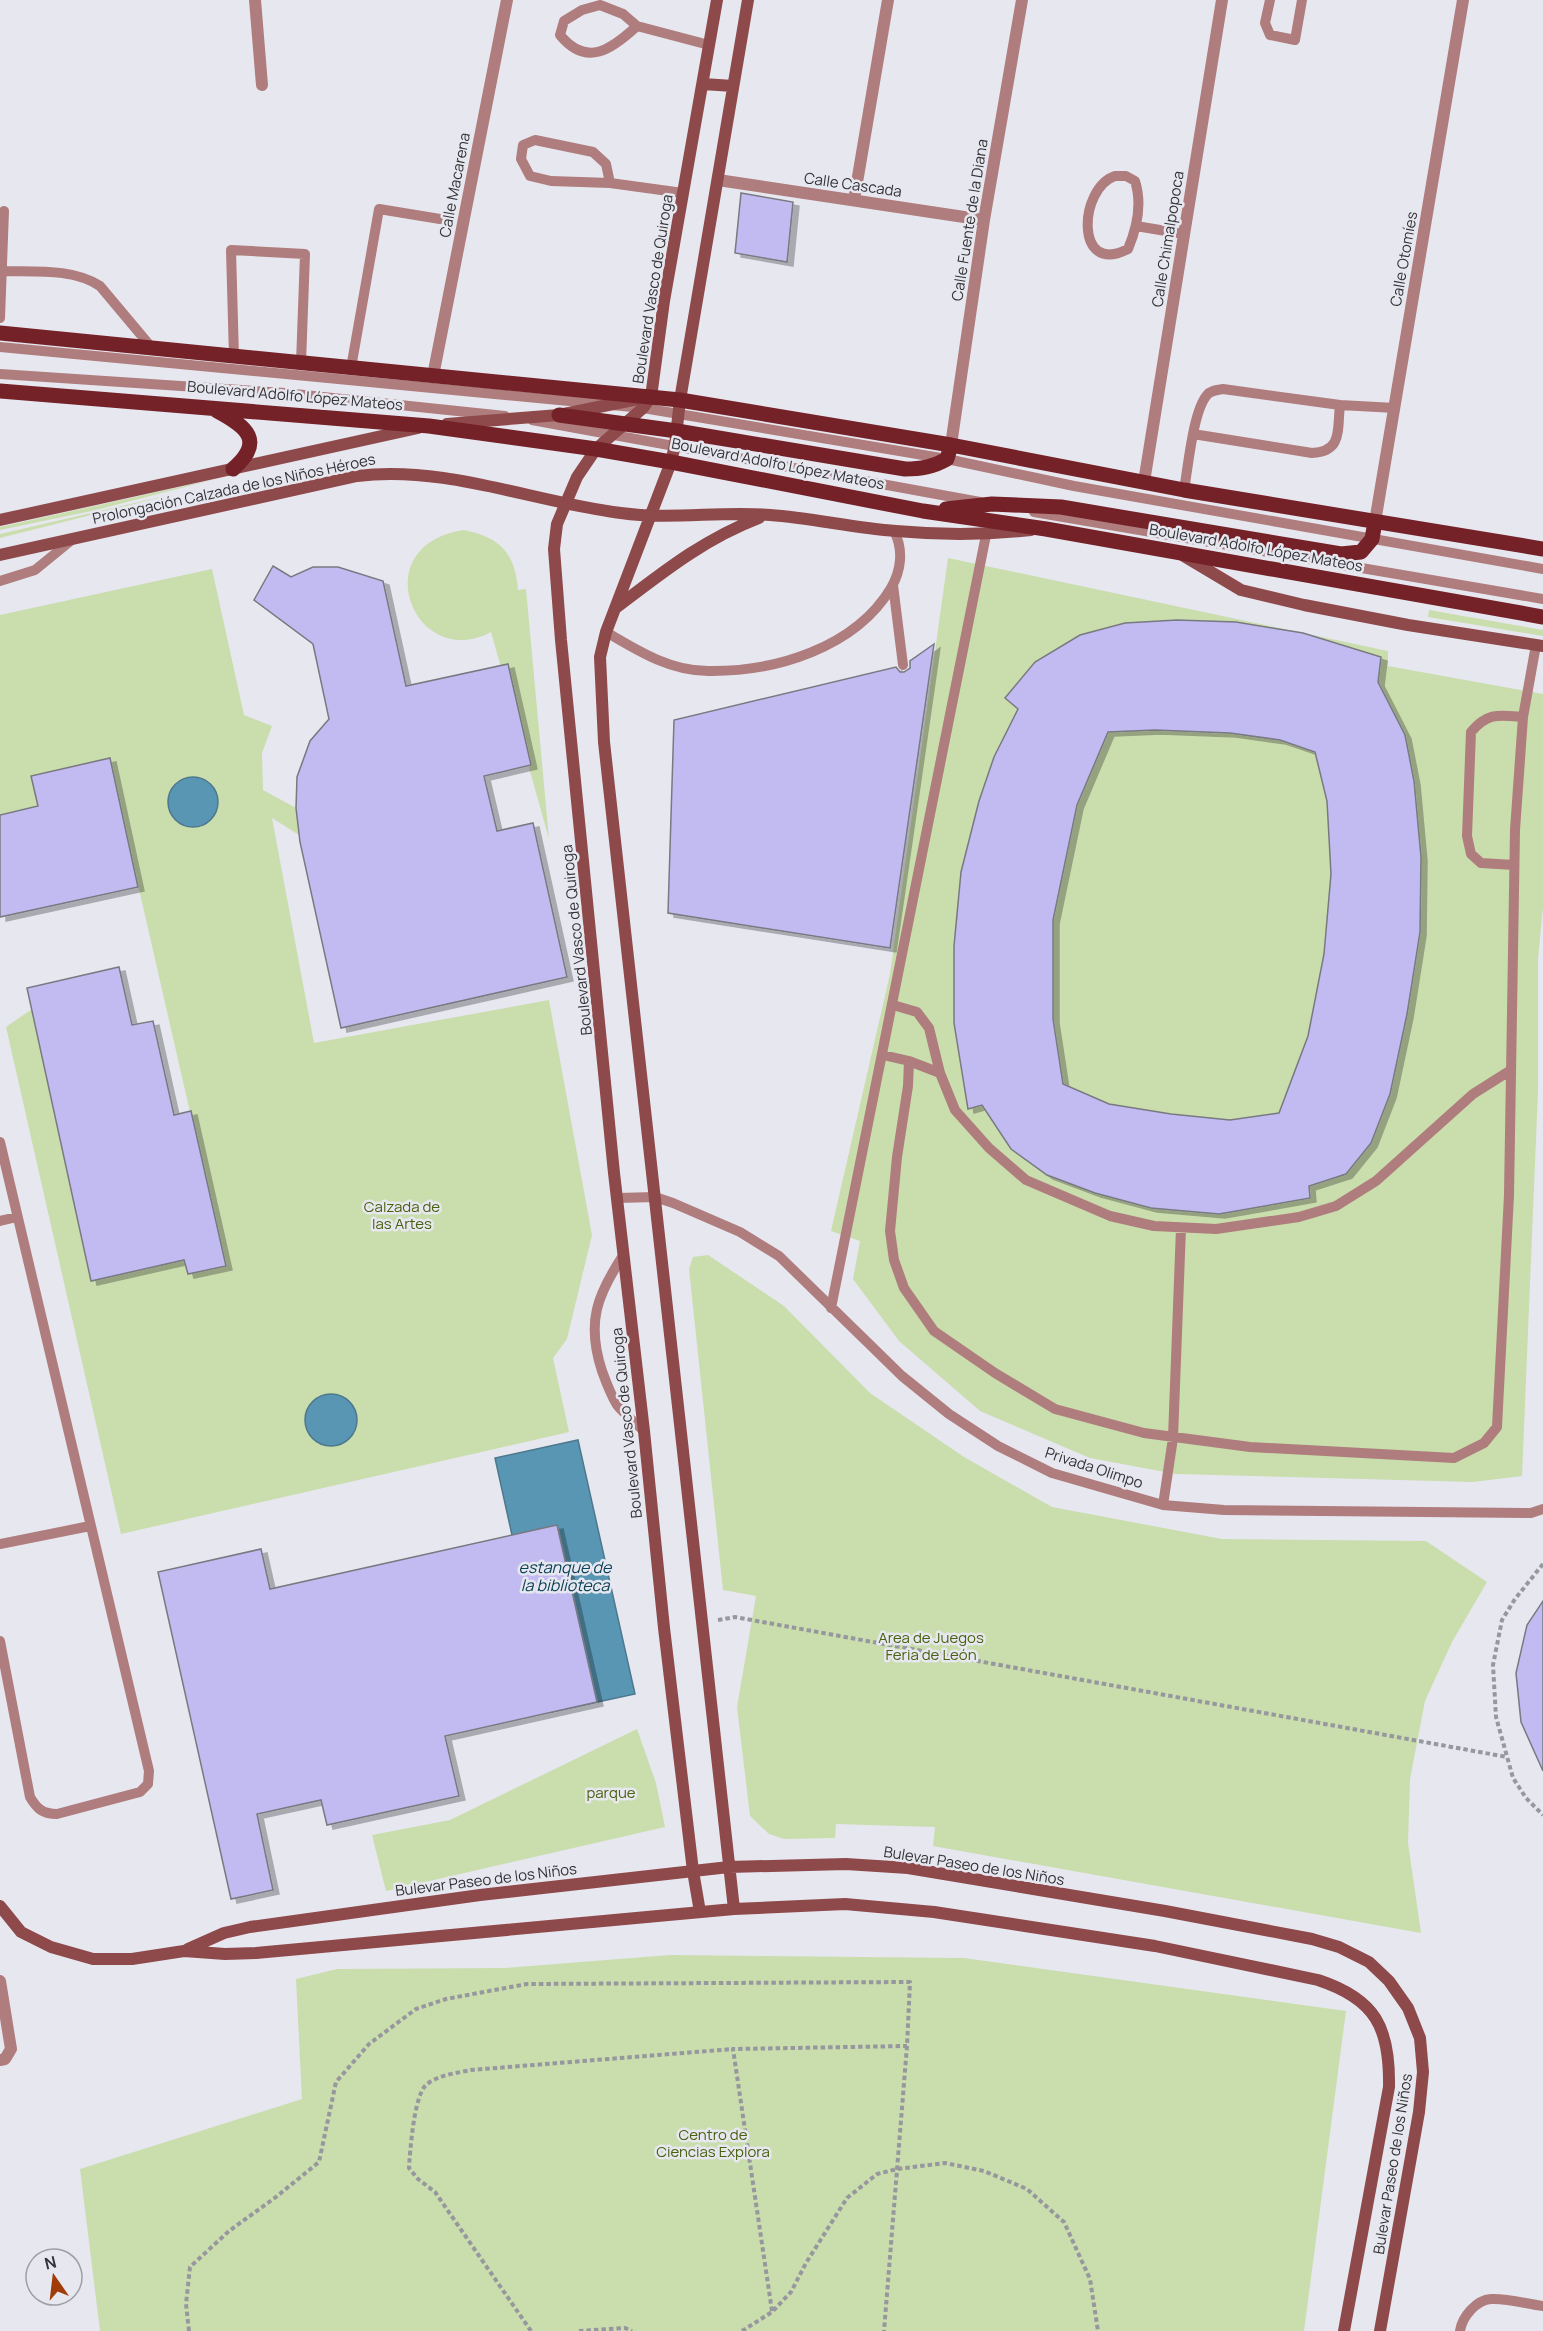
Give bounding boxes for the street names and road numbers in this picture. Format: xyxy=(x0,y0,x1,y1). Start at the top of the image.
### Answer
street label: Calle Macarena xyxy=(434,131,475,239)
street label: Calle Fuente de la Diana xyxy=(946,137,993,302)
street label: Calle Cascada xyxy=(803,167,903,202)
street label: Calle Chimalpopoca xyxy=(1146,169,1189,309)
street label: Boulevard Vasco de Quiroga xyxy=(627,193,678,385)
street label: Calle Otomíes xyxy=(1385,210,1422,308)
street label: Boulevard Adolfo López Mateos xyxy=(186,376,404,415)
street label: Boulevard Adolfo López Mateos xyxy=(670,433,886,494)
street label: Prolongación Calzada de los Niños Héroes xyxy=(91,448,377,529)
street label: Boulevard Adolfo López Mateos xyxy=(1148,518,1365,577)
street label: Boulevard Vasco de Quiroga xyxy=(556,844,597,1036)
street label: Boulevard Vasco de Quiroga xyxy=(606,1327,647,1519)
street label: Privada Olimpo xyxy=(1042,1442,1146,1493)
street label: Bulevar Paseo de los Niños xyxy=(882,1841,1066,1890)
street label: Bulevar Paseo de los Niños xyxy=(394,1858,578,1901)
street label: Bulevar Paseo de los Niños xyxy=(1368,2072,1417,2256)

